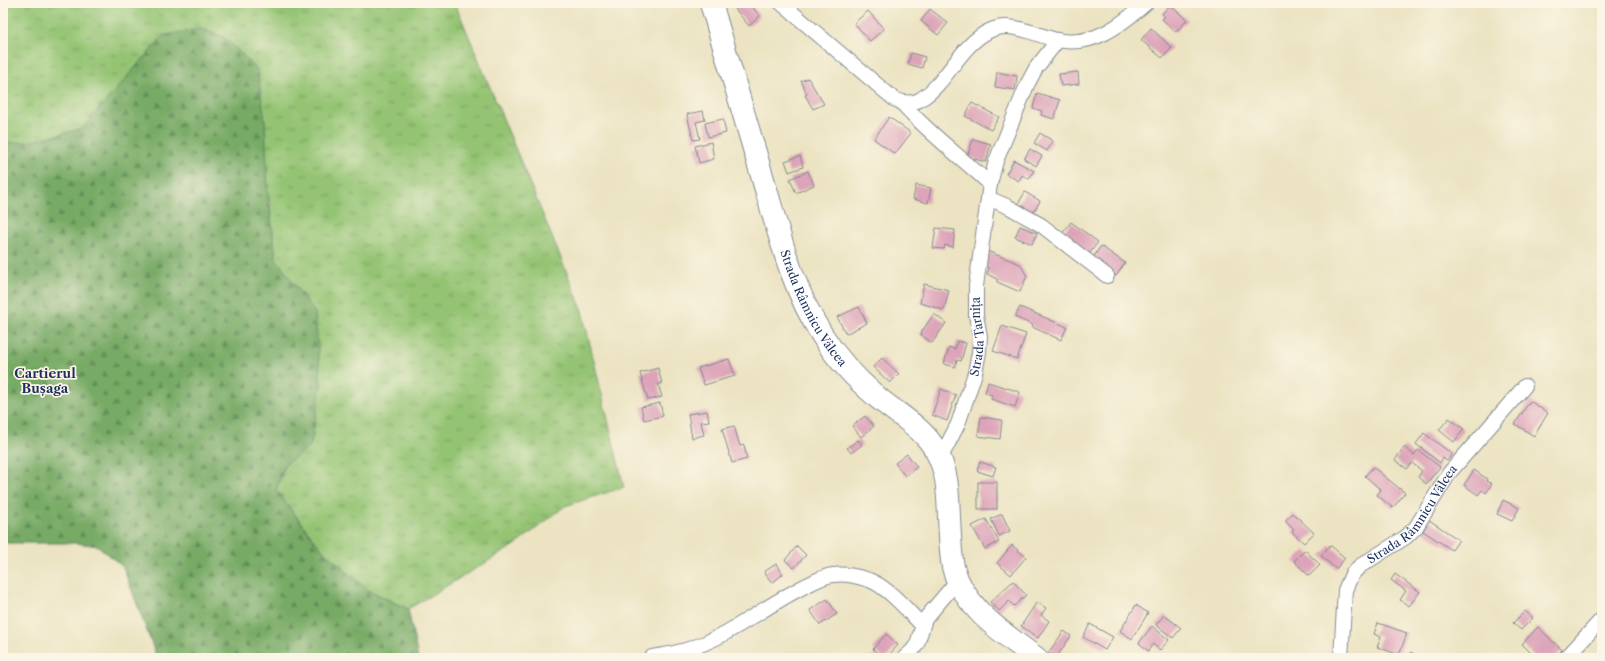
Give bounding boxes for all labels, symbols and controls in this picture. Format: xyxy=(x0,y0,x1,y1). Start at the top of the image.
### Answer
street label: Strada Râmnicu Vâlcea xyxy=(777,248,851,370)
street label: Strada Tarnița xyxy=(967,296,987,377)
district label: Cartierul Bușaga xyxy=(14,365,76,397)
street label: Strada Râmnicu Vâlcea xyxy=(1364,461,1460,567)

